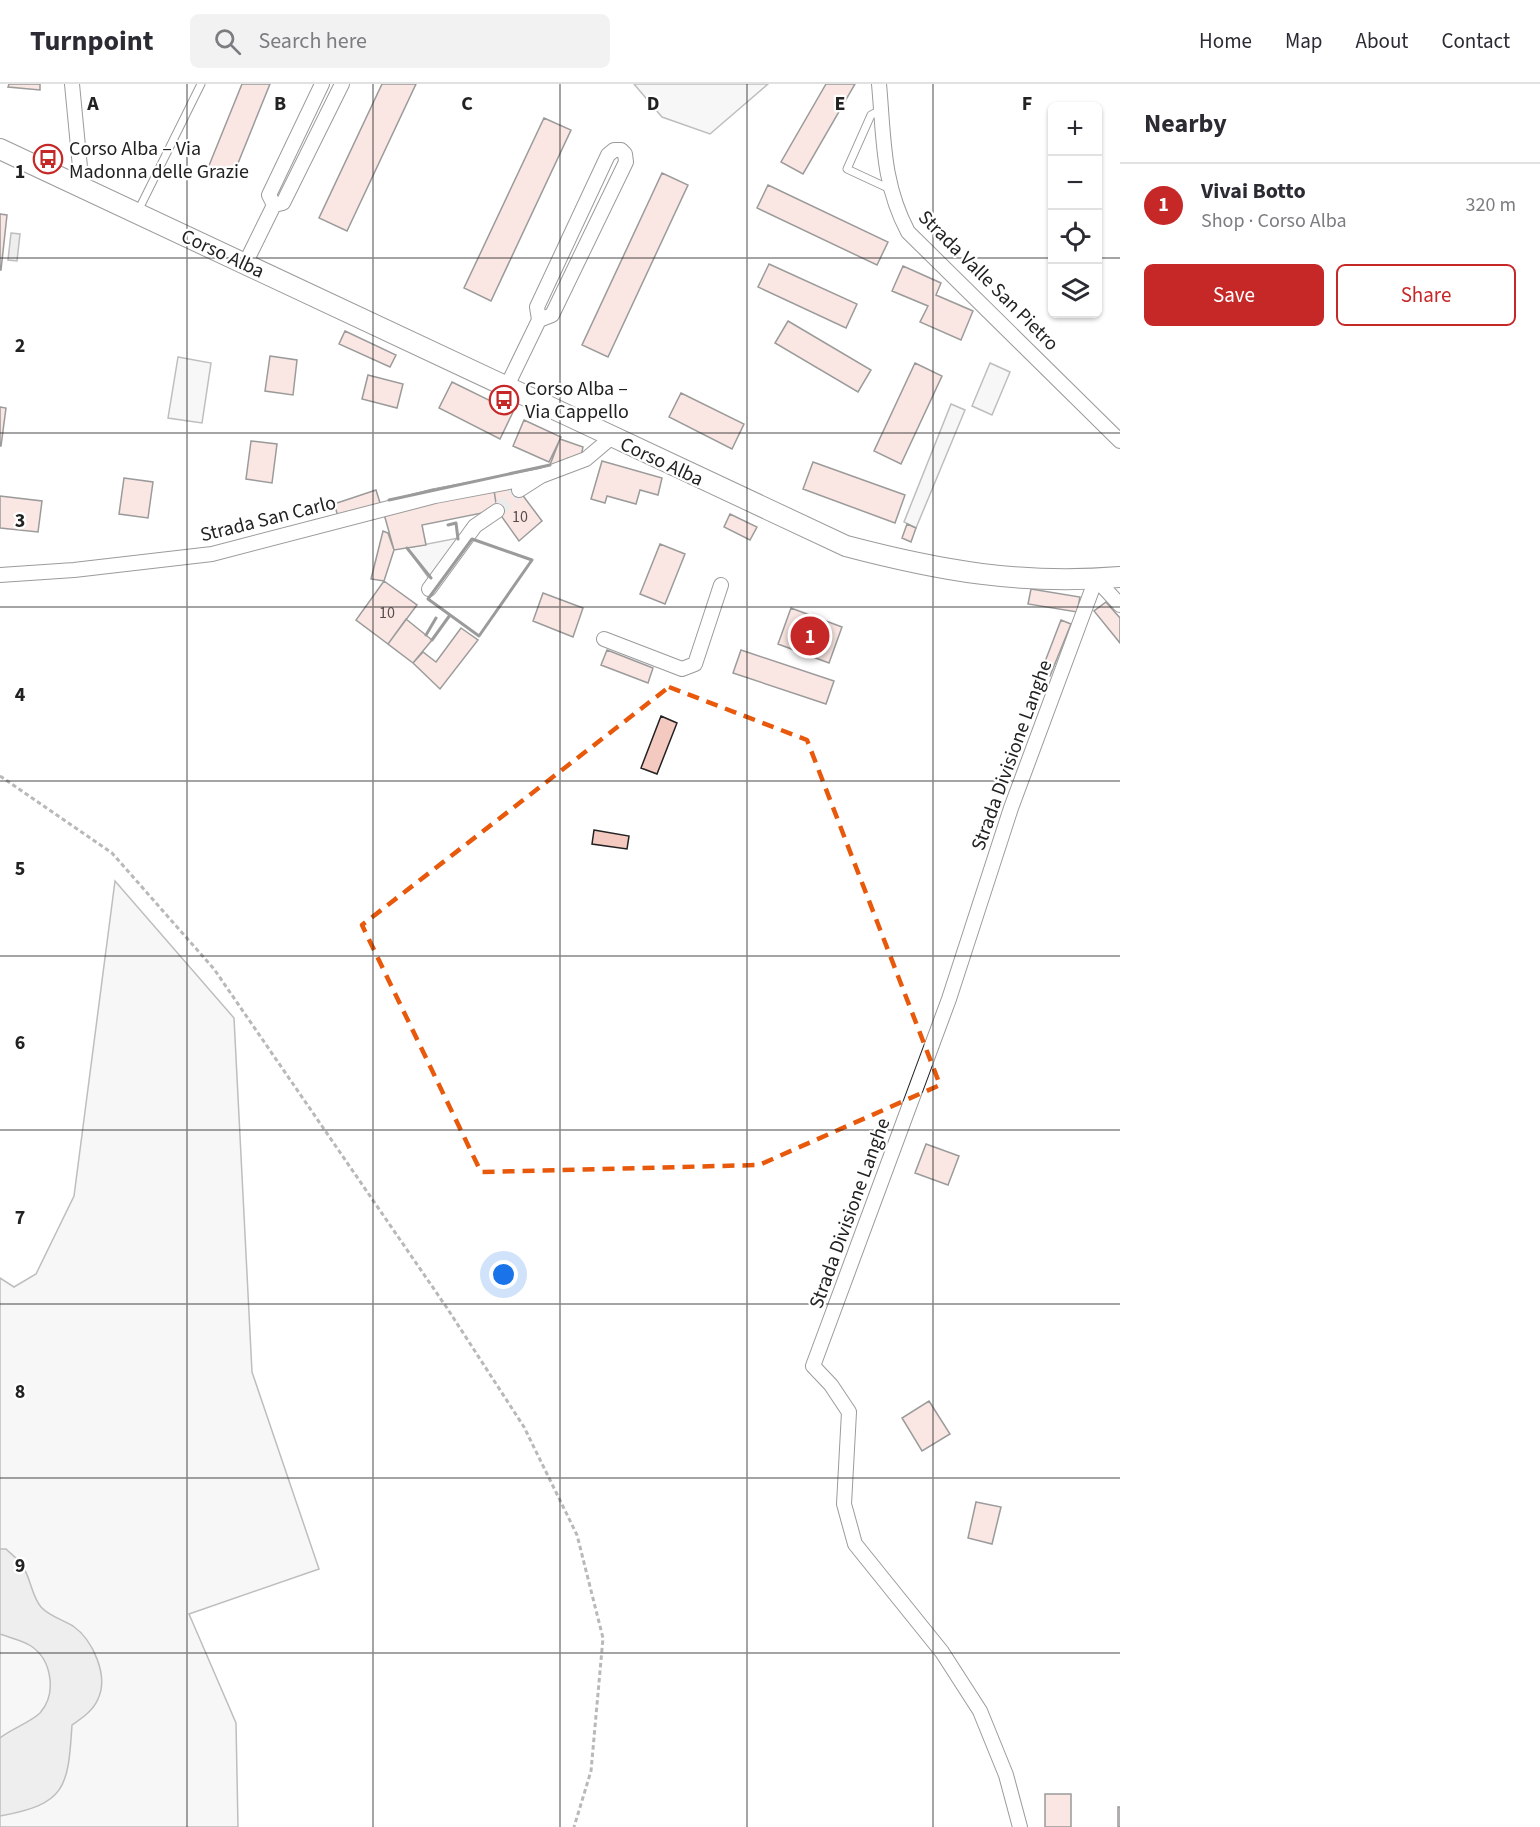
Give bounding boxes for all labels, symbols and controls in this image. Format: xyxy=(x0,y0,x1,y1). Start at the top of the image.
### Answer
search box xyxy=(190,14,610,68)
text: Turnpoint xyxy=(30,21,154,61)
icon: search xyxy=(211,25,244,58)
text: Search here xyxy=(259,25,367,57)
text: Home xyxy=(1199,26,1252,56)
text: Map xyxy=(1285,26,1323,56)
text: About xyxy=(1356,26,1408,56)
text: Contact xyxy=(1441,26,1510,56)
text: A xyxy=(86,90,99,118)
text: B xyxy=(274,90,286,118)
text: C xyxy=(461,90,473,118)
text: D xyxy=(647,90,659,118)
text: E xyxy=(835,90,845,118)
text: F xyxy=(1022,90,1032,118)
map controls xyxy=(1048,102,1102,318)
button: + xyxy=(1048,102,1102,156)
text: Nearby xyxy=(1144,105,1227,142)
place label: Corso Alba – Via Madonna delle Grazie xyxy=(69,135,249,186)
bus stop icon: Corso Alba – Via Madonna delle Grazie xyxy=(32,143,64,175)
button: − xyxy=(1048,156,1102,210)
text: 1 xyxy=(15,158,25,186)
text: Vivai Botto xyxy=(1201,175,1306,207)
text: 1 xyxy=(1158,191,1169,219)
text: 320 m xyxy=(1466,191,1516,219)
street label: Strada Valle San Pietro xyxy=(912,204,1065,357)
text: Shop · Corso Alba xyxy=(1201,207,1347,235)
button: locate xyxy=(1048,210,1102,264)
street label: Corso Alba xyxy=(176,222,269,285)
button: layers xyxy=(1048,264,1102,318)
button: Save xyxy=(1144,264,1324,326)
button: Share xyxy=(1336,264,1516,326)
text: 2 xyxy=(15,332,25,360)
place label: Corso Alba – Via Cappello xyxy=(525,375,629,426)
bus stop icon: Corso Alba – Via Cappello xyxy=(488,384,520,416)
street label: Corso Alba xyxy=(615,430,708,493)
street label: Strada San Carlo xyxy=(198,489,339,549)
house number: 10 xyxy=(512,506,528,528)
text: 3 xyxy=(15,507,25,535)
house number: 10 xyxy=(379,602,395,624)
pin: 1 xyxy=(790,614,830,658)
street label: Strada Divisione Langhe xyxy=(964,656,1059,854)
text: 4 xyxy=(15,681,26,709)
text: 5 xyxy=(15,855,25,883)
text: 6 xyxy=(15,1029,25,1057)
street label: Strada Divisione Langhe xyxy=(802,1114,897,1312)
text: 7 xyxy=(15,1204,25,1232)
your location xyxy=(489,1260,518,1289)
text: 8 xyxy=(15,1378,25,1406)
text: 9 xyxy=(15,1552,25,1580)

